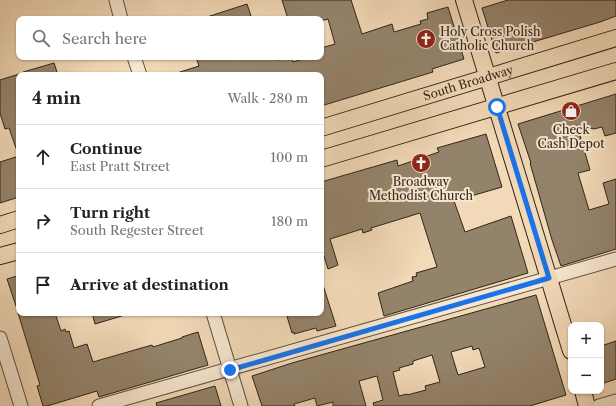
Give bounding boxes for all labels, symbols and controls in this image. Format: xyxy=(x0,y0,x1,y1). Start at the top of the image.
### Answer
search box xyxy=(16,16,324,60)
place label: Holy Cross Polish Catholic Church xyxy=(440,24,541,53)
icon: search xyxy=(30,27,52,49)
church icon: Holy Cross Polish Catholic Church xyxy=(415,28,437,50)
text: Search here xyxy=(62,29,147,48)
street label: South Broadway xyxy=(421,62,515,103)
text: 4 min xyxy=(32,88,81,108)
text: Walk · 280 m xyxy=(227,90,308,106)
route start xyxy=(488,98,506,116)
shop icon: Check Cash Depot xyxy=(560,100,582,122)
place label: Check Cash Depot xyxy=(538,122,605,151)
text: Continue xyxy=(70,139,142,158)
icon: ahead xyxy=(32,146,54,168)
text: 100 m xyxy=(270,149,308,165)
church icon: Broadway Methodist Church xyxy=(410,152,432,174)
text: East Pratt Street xyxy=(70,158,170,174)
place label: Broadway Methodist Church xyxy=(369,174,474,203)
text: Turn right xyxy=(70,203,150,222)
icon: right xyxy=(32,210,54,232)
text: 180 m xyxy=(271,213,308,229)
text: South Regester Street xyxy=(70,222,204,238)
icon: arrive xyxy=(32,274,54,296)
text: Arrive at destination xyxy=(70,275,229,294)
map controls xyxy=(568,322,604,394)
button: + xyxy=(568,322,604,358)
button: − xyxy=(568,358,604,394)
route end xyxy=(221,361,239,379)

